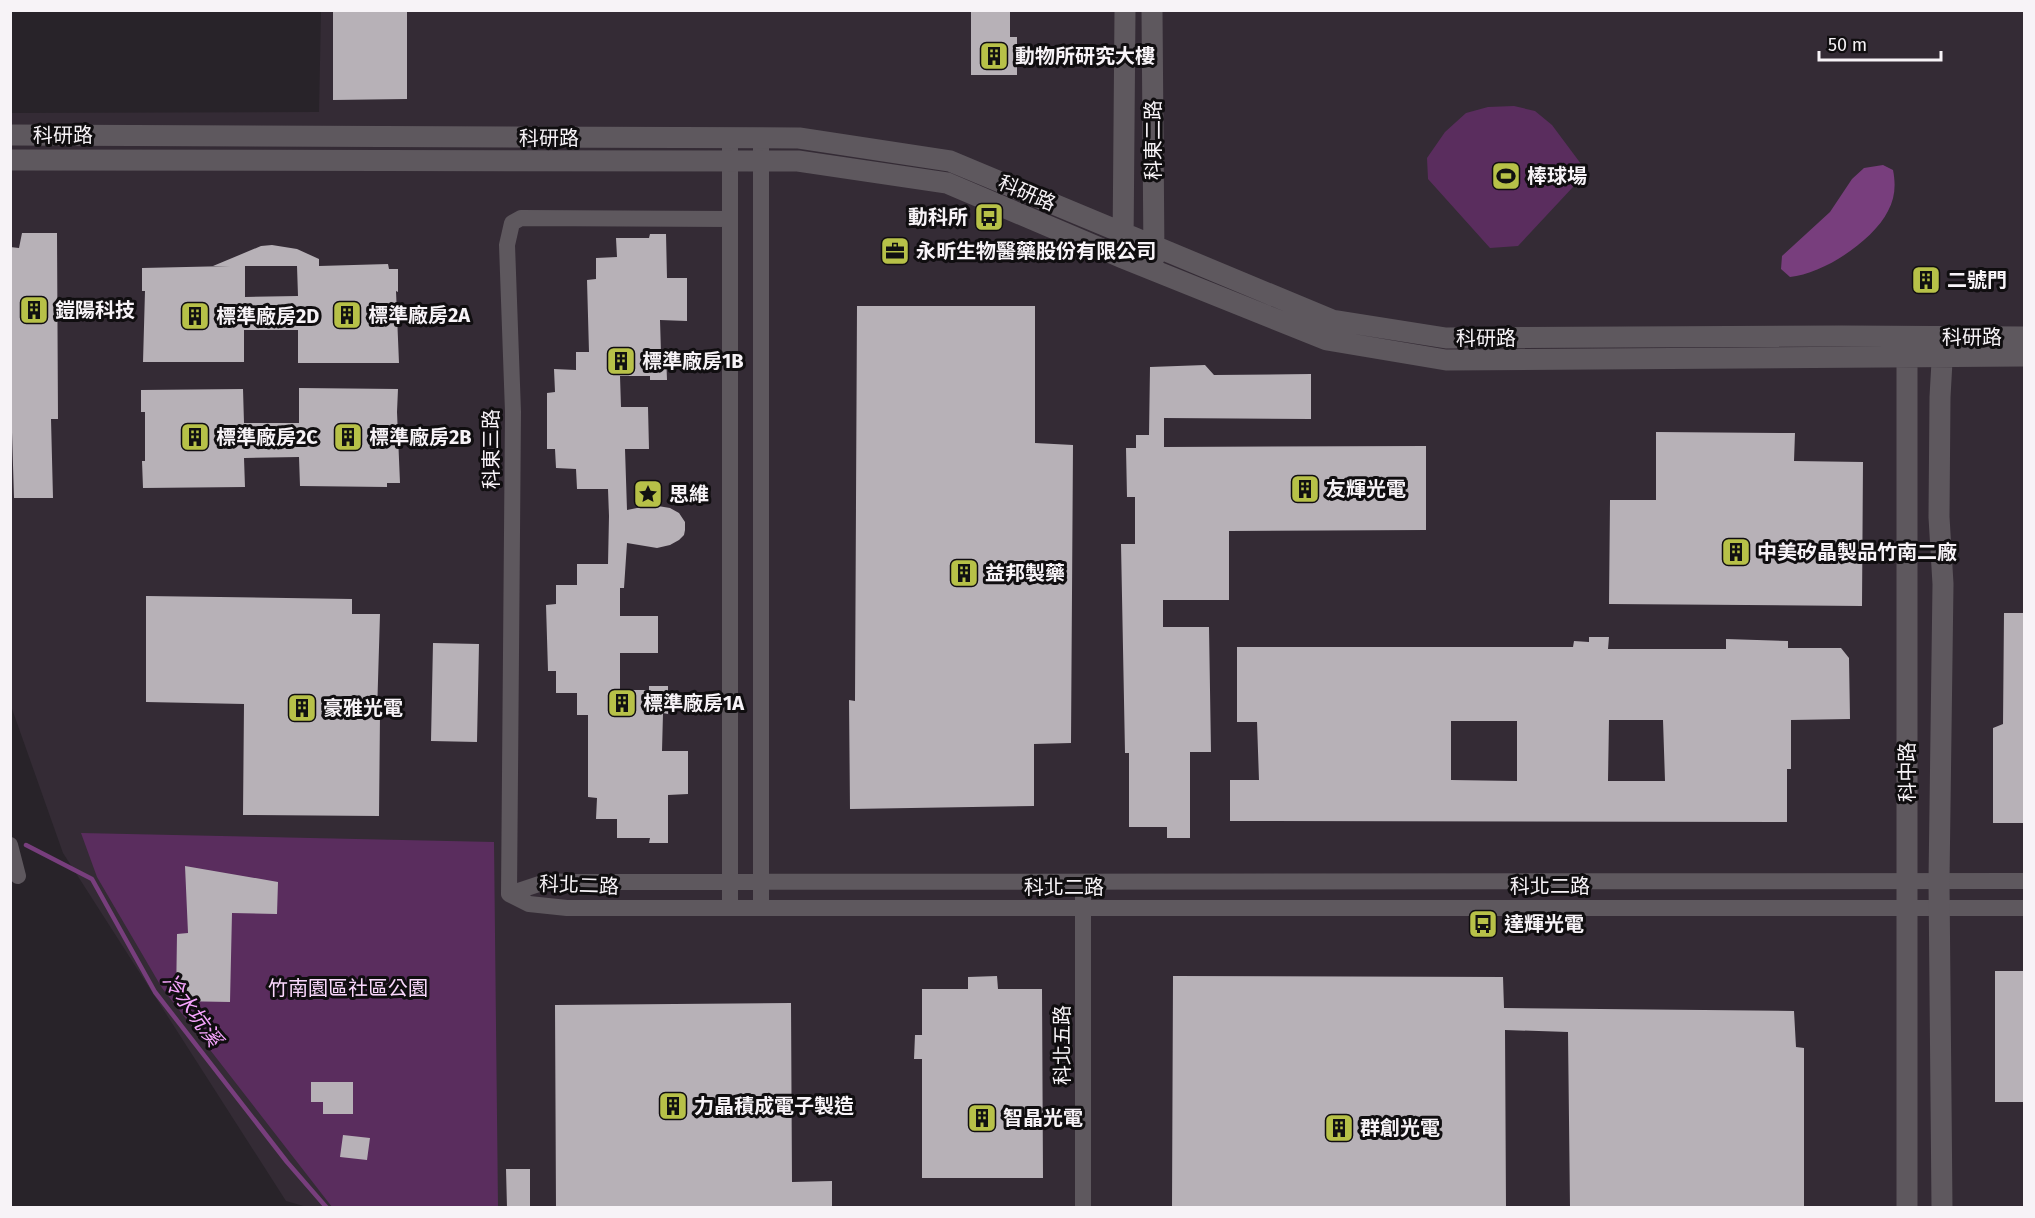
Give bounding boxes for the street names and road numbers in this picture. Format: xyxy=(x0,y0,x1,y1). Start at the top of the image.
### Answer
street label: 科東二路 xyxy=(1141,100,1165,180)
street label: 科研路 xyxy=(33,123,93,147)
street label: 科研路 xyxy=(519,126,579,150)
street label: 科研路 xyxy=(995,170,1059,216)
street label: 科研路 xyxy=(1942,325,2002,349)
street label: 科研路 xyxy=(1456,326,1516,350)
street label: 科東三路 xyxy=(479,409,503,489)
street label: 科中路 xyxy=(1895,742,1919,802)
street label: 科北二路 xyxy=(539,872,619,898)
street label: 科北二路 xyxy=(1510,874,1590,898)
street label: 科北二路 xyxy=(1024,875,1104,899)
street label: 科北五路 xyxy=(1050,1005,1074,1085)

